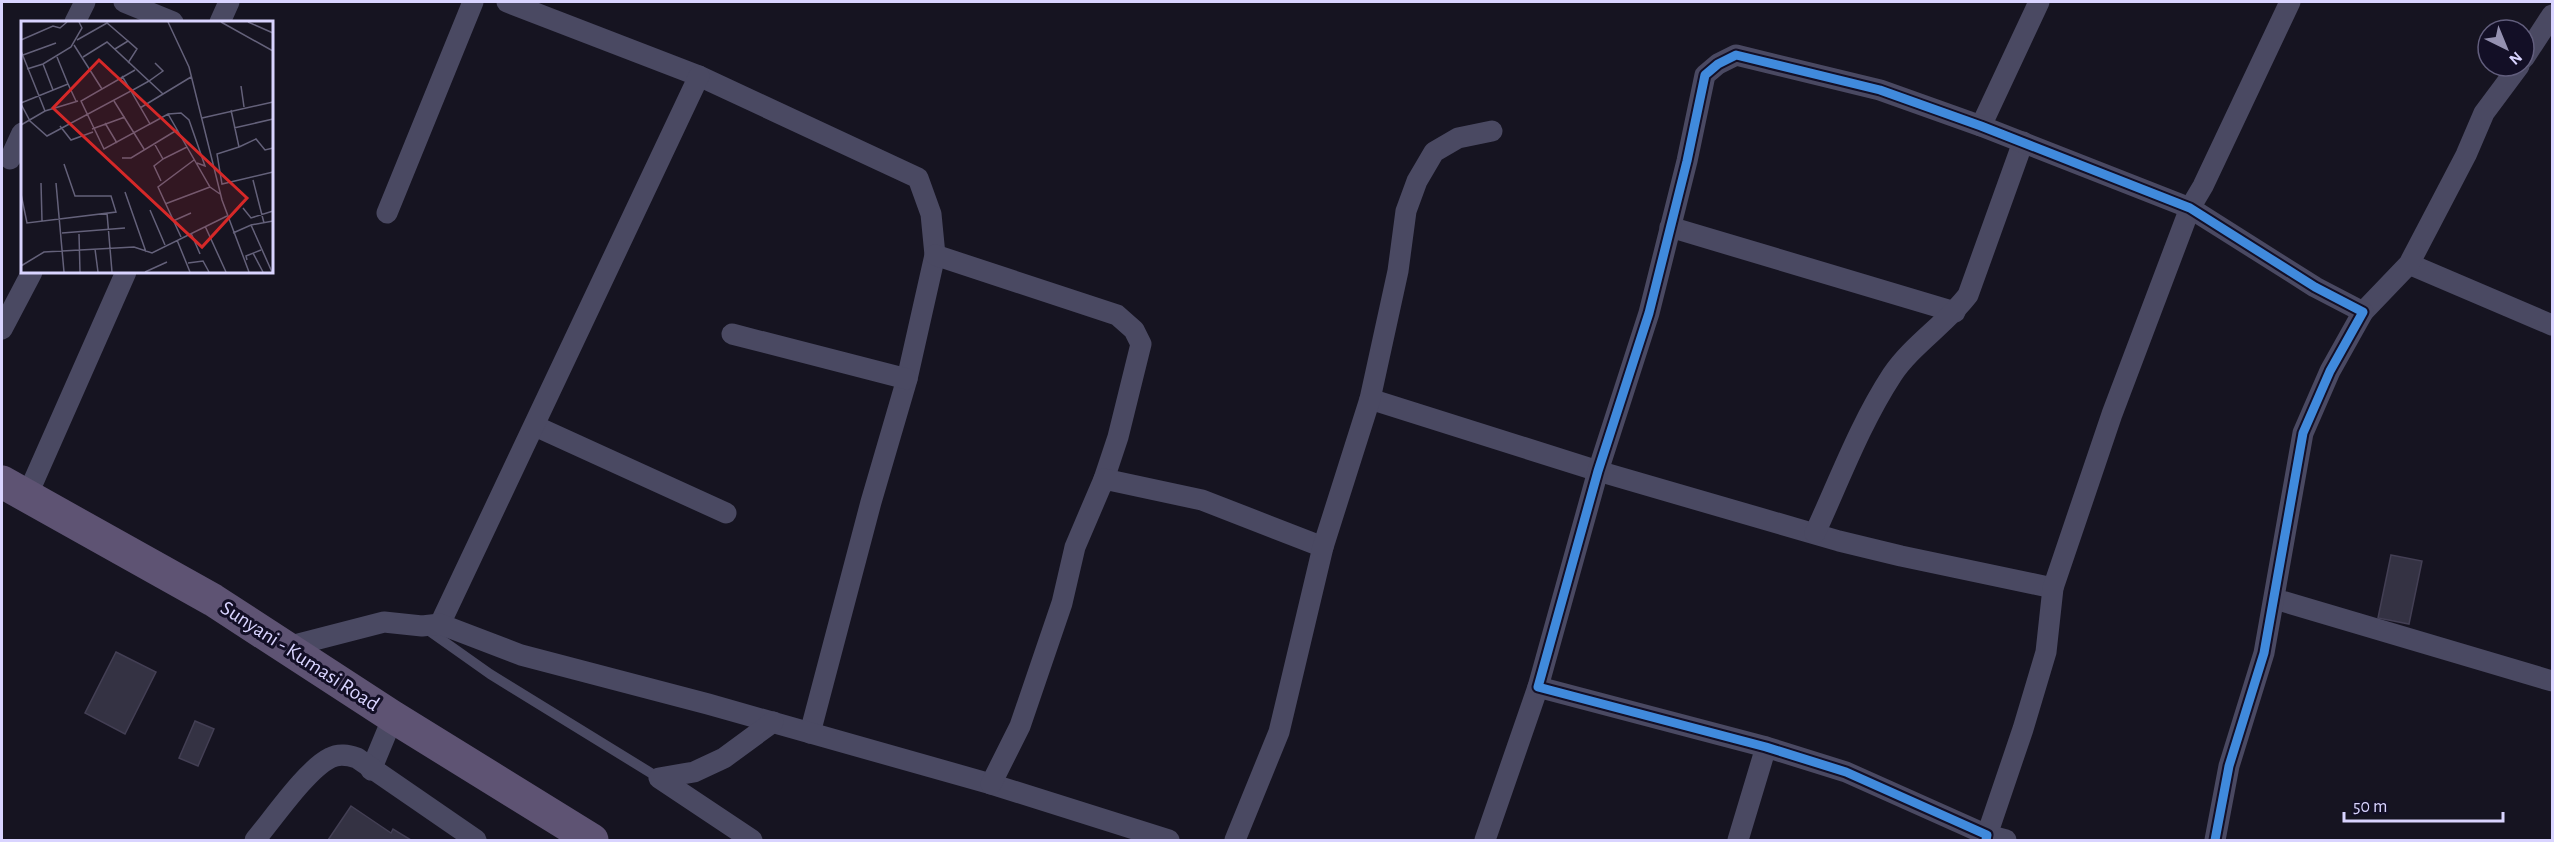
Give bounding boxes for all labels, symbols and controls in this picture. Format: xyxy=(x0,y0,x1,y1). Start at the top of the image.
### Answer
north arrow xyxy=(2476,18,2536,78)
inset map xyxy=(21,21,273,273)
text: N xyxy=(2506,49,2525,68)
street label: Sunyani - Kumasi Road xyxy=(217,597,383,715)
scale bar xyxy=(2344,785,2503,823)
text: 50 m xyxy=(2353,798,2387,816)

